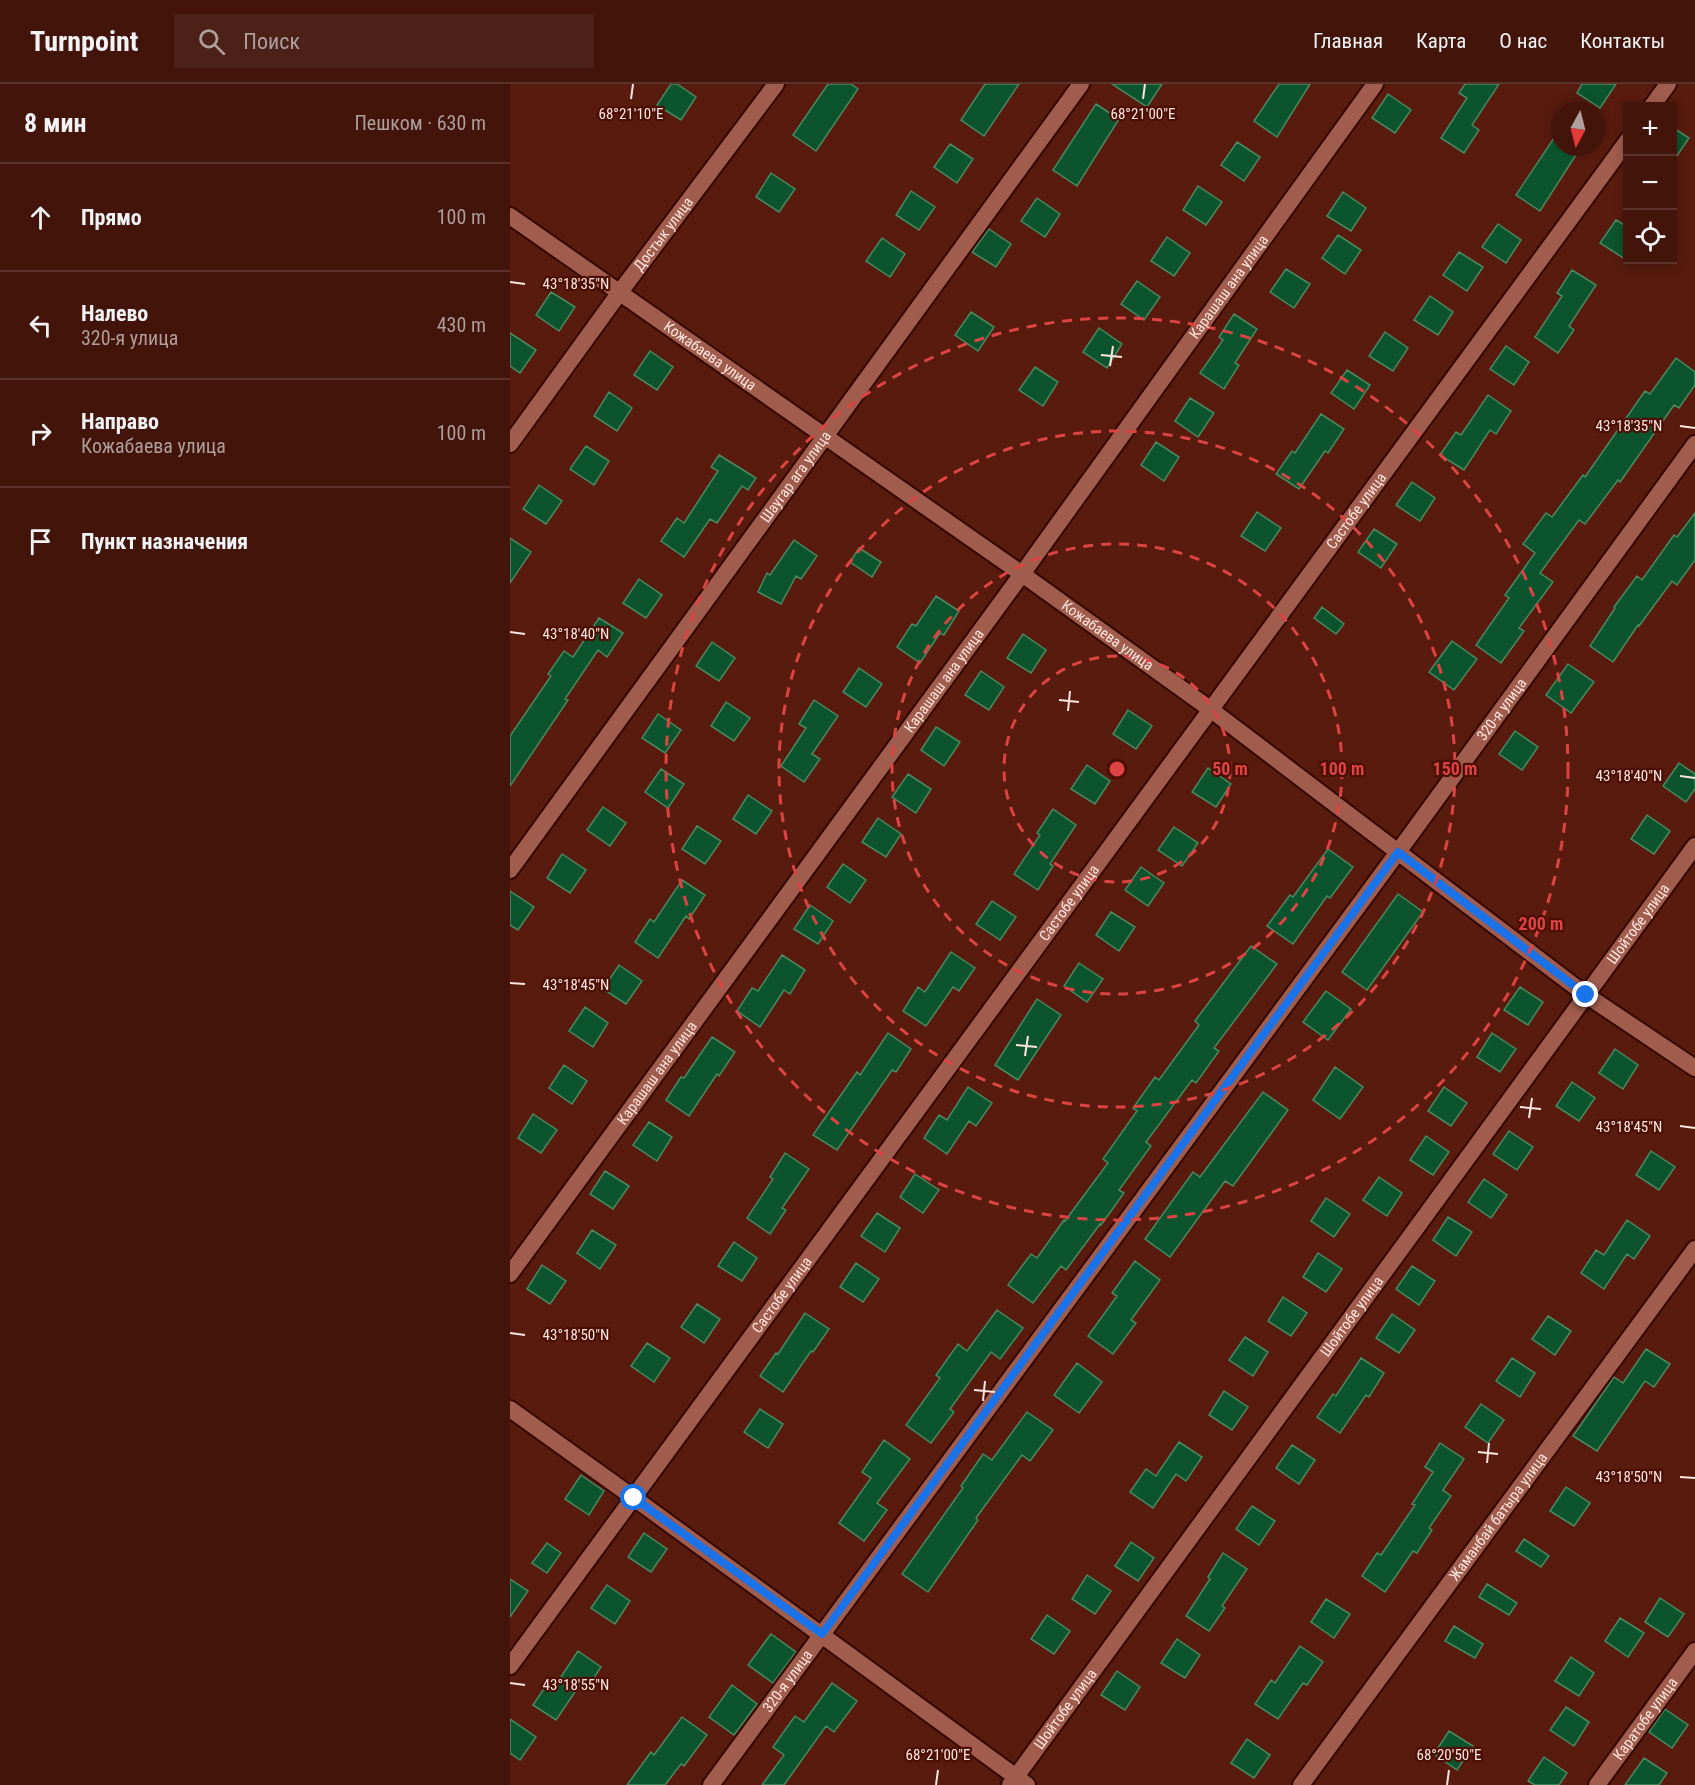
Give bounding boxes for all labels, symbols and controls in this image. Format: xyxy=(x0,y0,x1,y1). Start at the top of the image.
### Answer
search box xyxy=(174,14,594,68)
text: Turnpoint xyxy=(30,25,138,58)
icon: search xyxy=(195,25,228,58)
text: Поиск xyxy=(243,29,300,54)
text: Главная xyxy=(1313,29,1383,53)
text: Карта xyxy=(1416,29,1466,53)
text: О нас xyxy=(1499,29,1547,53)
text: Контакты xyxy=(1580,29,1665,53)
north arrow xyxy=(1551,102,1605,156)
map controls xyxy=(1623,102,1677,264)
button: + xyxy=(1623,102,1677,156)
text: 68°21'10"E xyxy=(599,105,663,123)
text: 68°21'00"E xyxy=(1111,105,1175,123)
text: 8 мин xyxy=(24,108,86,138)
text: Пешком · 630 m xyxy=(354,111,486,135)
button: − xyxy=(1623,156,1677,210)
street label: Достык улица xyxy=(630,194,697,275)
icon: ahead xyxy=(24,201,57,234)
text: Прямо xyxy=(81,205,142,230)
text: 100 m xyxy=(437,205,486,229)
button: locate xyxy=(1623,210,1677,264)
street label: Карашаш ана улица xyxy=(1185,232,1272,342)
text: 43°18'35"N xyxy=(543,275,609,293)
text: Налево xyxy=(81,301,148,326)
icon: left xyxy=(24,309,57,342)
text: 430 m xyxy=(437,313,486,337)
street label: Кожабаева улица xyxy=(660,317,760,394)
text: 320-я улица xyxy=(81,326,178,350)
text: Направо xyxy=(81,409,159,434)
icon: right xyxy=(24,417,57,450)
text: 43°18'35"N xyxy=(1596,417,1662,435)
text: 100 m xyxy=(437,421,486,445)
street label: Шаугар ага улица xyxy=(756,427,835,526)
text: Кожабаева улица xyxy=(81,434,226,458)
street label: Састобе улица xyxy=(1322,469,1390,553)
icon: arrive xyxy=(24,525,57,558)
text: Пункт назначения xyxy=(81,529,248,554)
street label: Кожабаева улица xyxy=(1058,596,1157,674)
text: 43°18'40"N xyxy=(543,625,609,643)
street label: Карашаш ана улица xyxy=(900,625,988,736)
street label: 320-я улица xyxy=(1473,675,1531,744)
text: 50 m xyxy=(1212,758,1248,779)
text: 100 m xyxy=(1320,758,1364,779)
text: 150 m xyxy=(1433,758,1477,779)
centre of rings xyxy=(1107,759,1127,779)
text: 43°18'40"N xyxy=(1596,767,1662,785)
street label: Састобе улица xyxy=(1035,861,1103,945)
street label: Шойтобе улица xyxy=(1603,880,1674,968)
text: 200 m xyxy=(1519,913,1563,934)
text: 43°18'45"N xyxy=(543,976,609,994)
route end xyxy=(1572,981,1598,1007)
street label: Карашаш ана улица xyxy=(613,1018,701,1128)
text: 43°18'45"N xyxy=(1596,1118,1662,1136)
street label: Састобе улица xyxy=(748,1253,816,1337)
street label: Шойтобе улица xyxy=(1317,1273,1387,1360)
text: 43°18'50"N xyxy=(543,1326,609,1344)
street label: Жаманбай батыра улица xyxy=(1445,1449,1551,1584)
text: 43°18'50"N xyxy=(1596,1468,1662,1486)
route start xyxy=(620,1484,646,1510)
street label: 320-я улица xyxy=(759,1646,816,1716)
street label: Шойтобе улица xyxy=(1030,1665,1101,1753)
street label: Каратобе улица xyxy=(1609,1674,1682,1764)
text: 43°18'55"N xyxy=(543,1676,609,1694)
text: 68°21'00"E xyxy=(906,1746,970,1764)
text: 68°20'50"E xyxy=(1417,1746,1481,1764)

